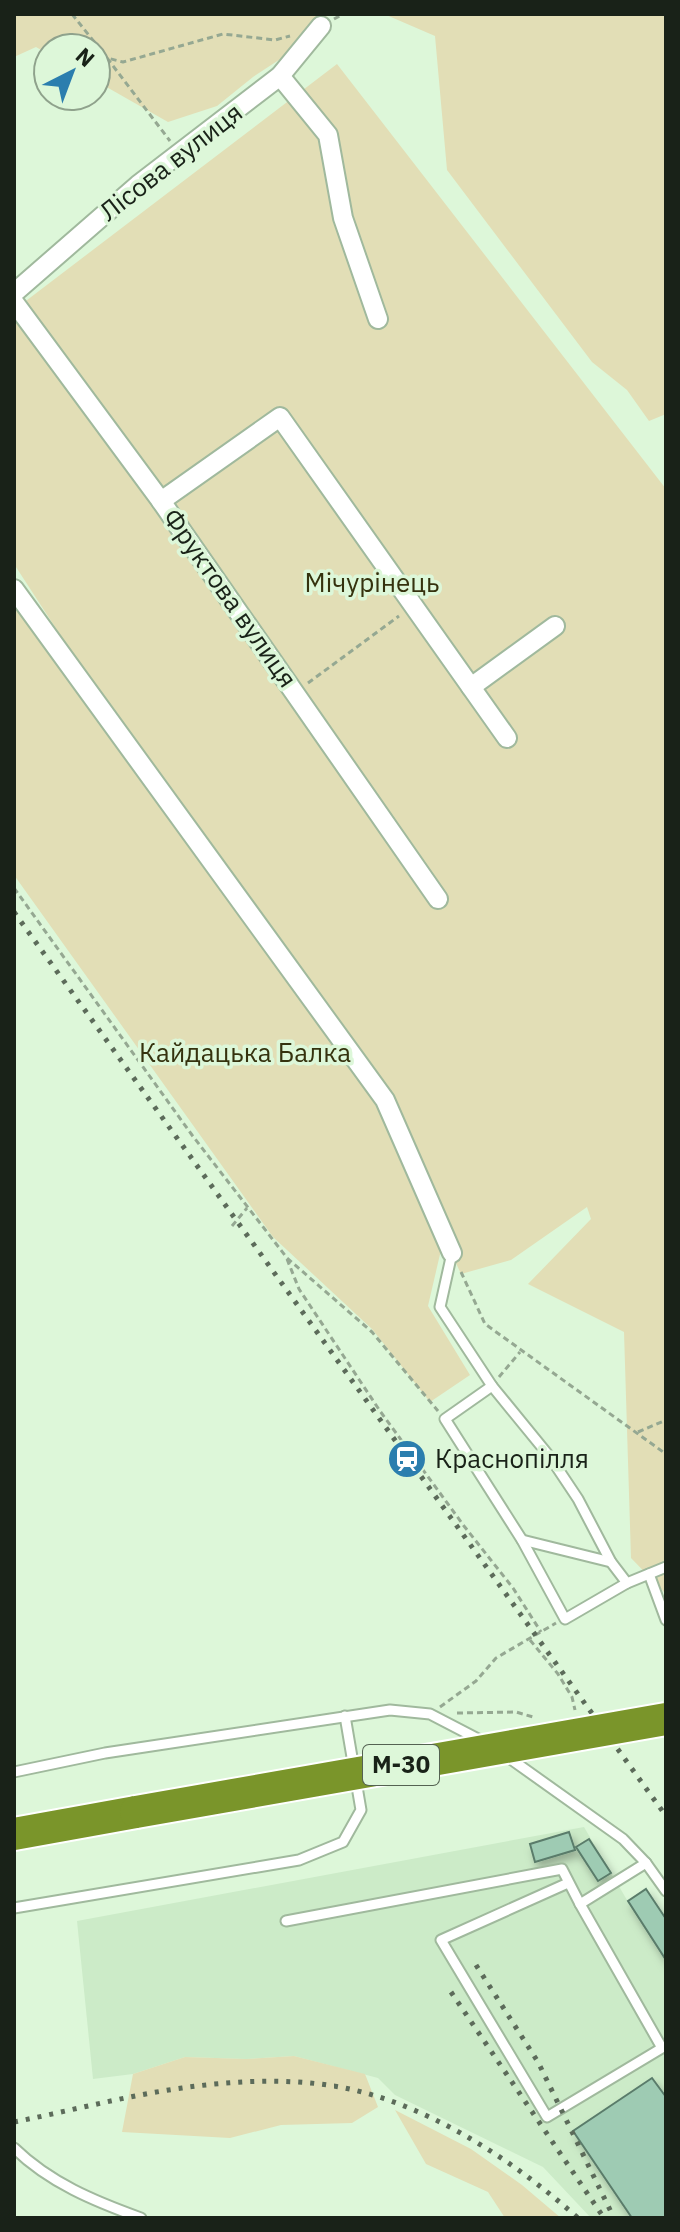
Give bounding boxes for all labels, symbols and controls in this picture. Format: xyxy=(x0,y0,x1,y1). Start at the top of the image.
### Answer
north arrow xyxy=(32,32,112,112)
text: N xyxy=(70,41,101,73)
street label: Лісова вулиця xyxy=(92,95,249,228)
street label: Фруктова вулиця xyxy=(156,501,305,694)
park label: Мічурінець xyxy=(305,565,439,599)
park label: Кайдацька Балка xyxy=(139,1035,351,1069)
station icon: Краснопілля xyxy=(386,1438,428,1480)
place label: Краснопілля xyxy=(435,1441,589,1475)
road number: М-30 xyxy=(363,1745,439,1785)

